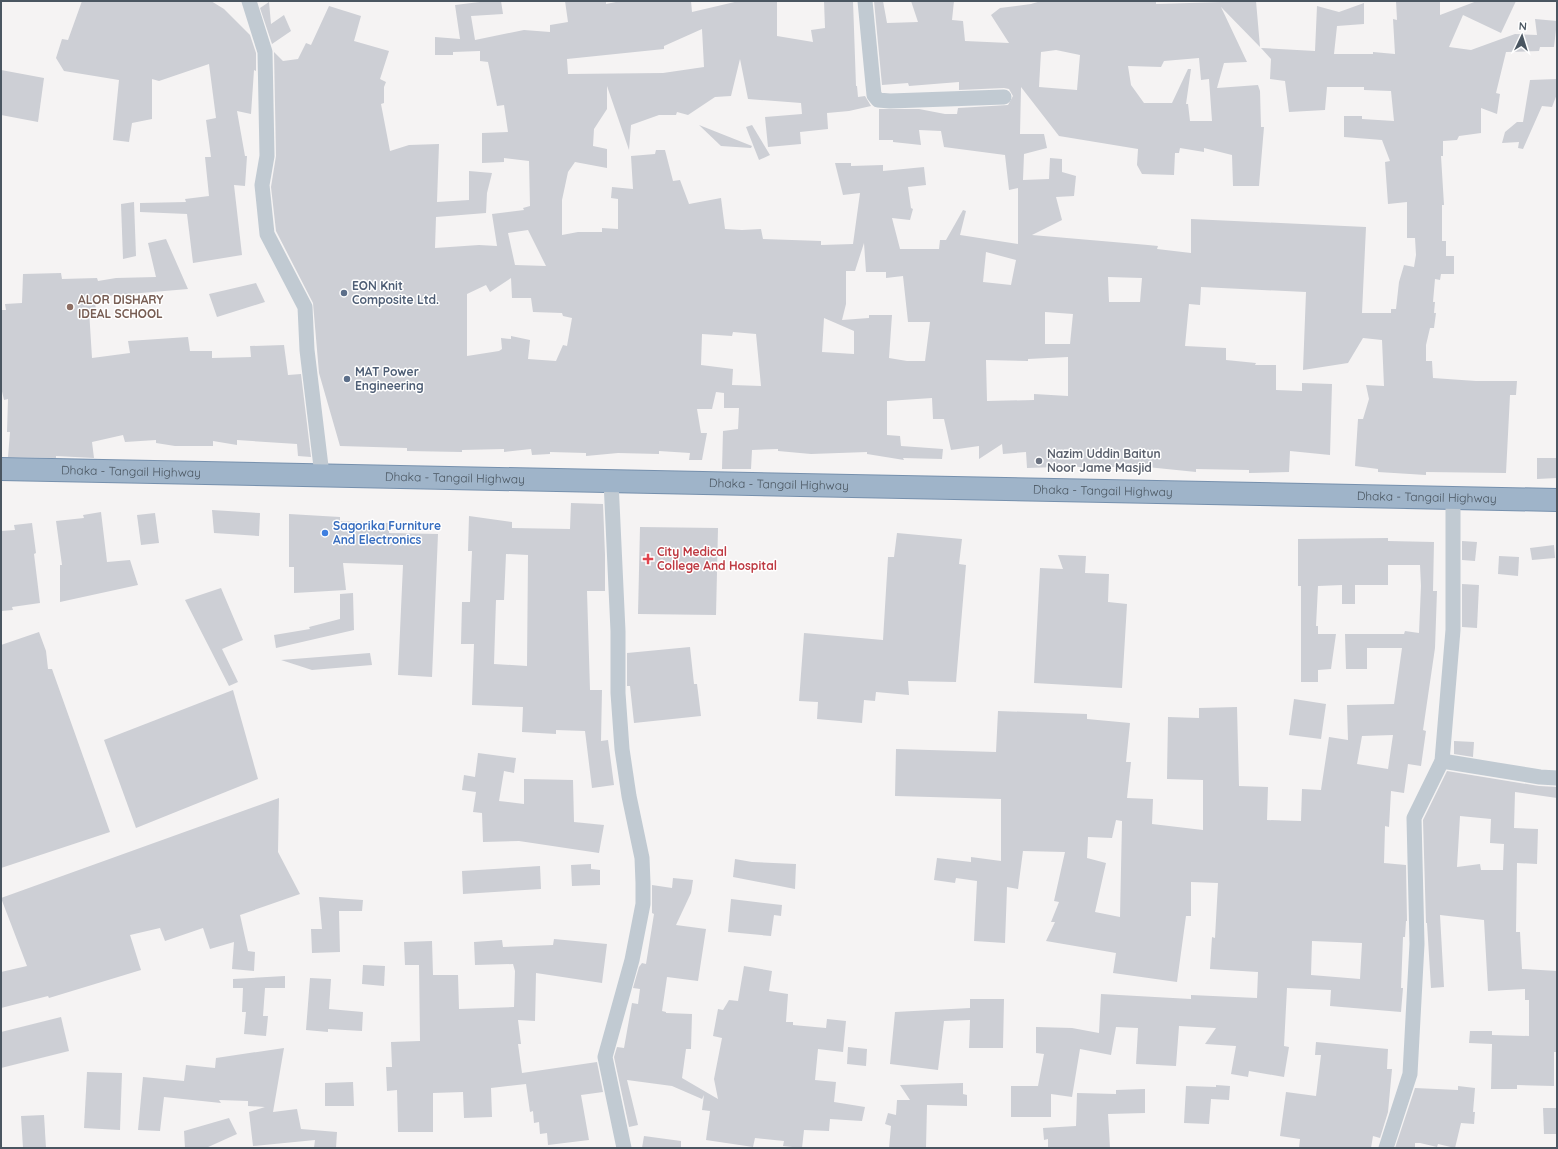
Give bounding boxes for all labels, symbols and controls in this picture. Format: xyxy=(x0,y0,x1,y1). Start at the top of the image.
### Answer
north arrow xyxy=(1502,16,1542,56)
text: N xyxy=(1518,19,1527,33)
place label: EON Knit Composite Ltd. xyxy=(352,278,439,307)
marker: EON Knit Composite Ltd. xyxy=(339,288,349,298)
place label: ALOR DISHARY IDEAL SCHOOL xyxy=(78,292,164,321)
marker: ALOR DISHARY IDEAL SCHOOL xyxy=(65,302,75,312)
place label: MAT Power Engineering xyxy=(355,364,424,393)
marker: MAT Power Engineering xyxy=(342,374,352,384)
place label: Nazim Uddin Baitun Noor Jame Masjid xyxy=(1047,446,1161,475)
marker: Nazim Uddin Baitun Noor Jame Masjid xyxy=(1034,456,1044,466)
street label: Dhaka - Tangail Highway xyxy=(61,462,201,480)
street label: Dhaka - Tangail Highway xyxy=(385,469,525,486)
street label: Dhaka - Tangail Highway xyxy=(709,475,849,493)
street label: Dhaka - Tangail Highway xyxy=(1033,482,1173,499)
street label: Dhaka - Tangail Highway xyxy=(1357,488,1497,506)
place label: Sagorika Furniture And Electronics xyxy=(333,518,441,547)
marker: Sagorika Furniture And Electronics xyxy=(320,528,330,538)
place label: City Medical College And Hospital xyxy=(657,544,777,573)
marker: City Medical College And Hospital xyxy=(642,553,654,565)

